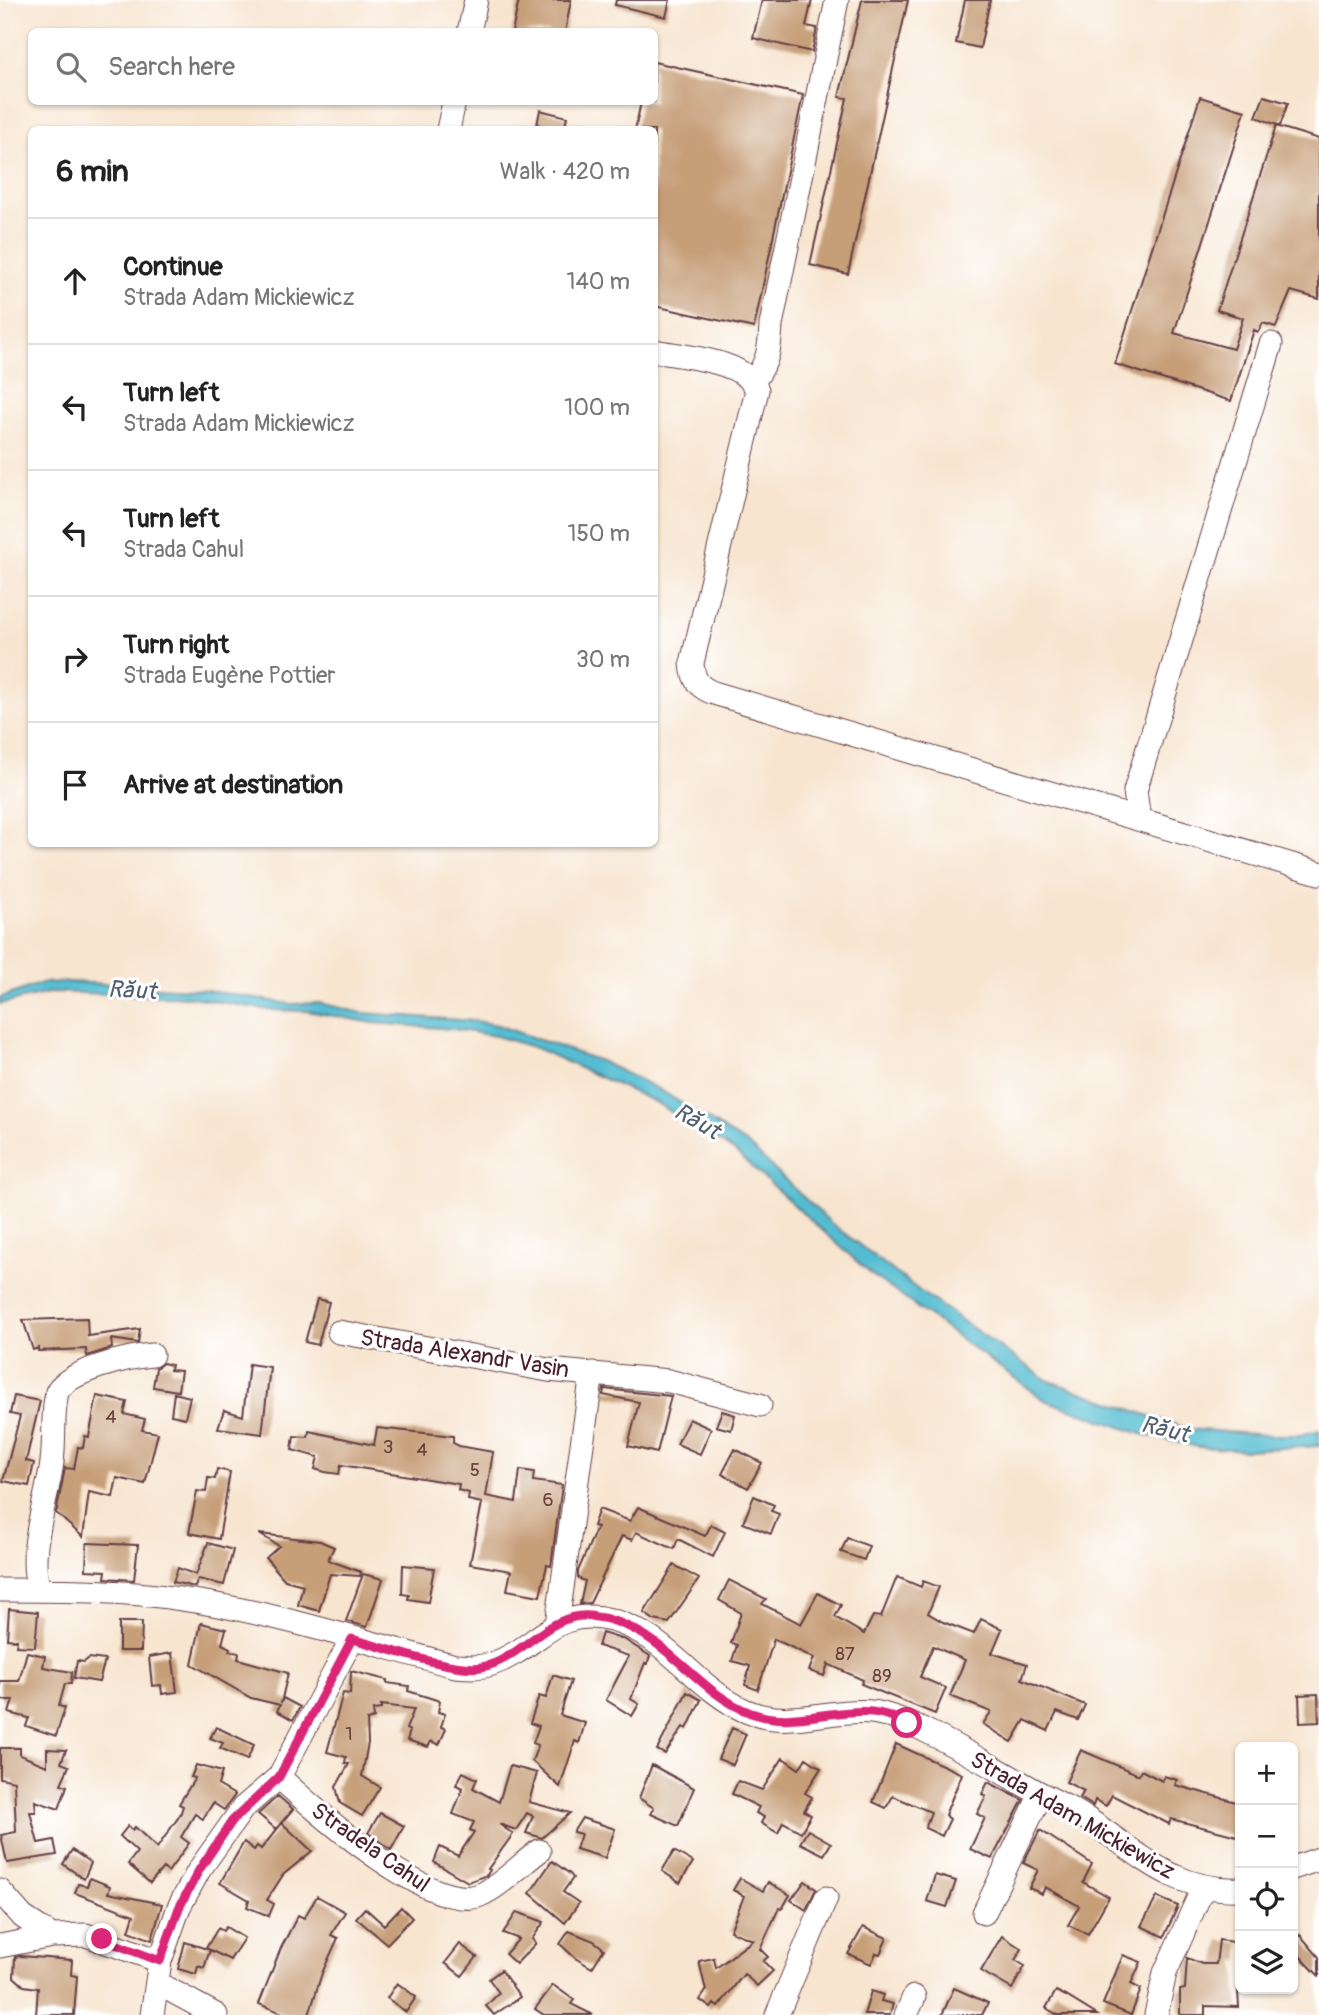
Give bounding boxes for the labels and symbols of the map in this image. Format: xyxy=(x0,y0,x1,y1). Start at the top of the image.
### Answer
water label: Răut xyxy=(107,975,159,1006)
water label: Răut xyxy=(669,1097,727,1147)
street label: Strada Alexandr Vasin xyxy=(358,1323,571,1384)
house number: 4 xyxy=(105,1405,117,1429)
water label: Răut xyxy=(1138,1410,1194,1450)
house number: 3 xyxy=(383,1435,393,1459)
house number: 4 xyxy=(416,1438,428,1462)
house number: 5 xyxy=(470,1458,480,1482)
house number: 6 xyxy=(542,1488,554,1512)
house number: 87 xyxy=(835,1642,855,1666)
house number: 89 xyxy=(872,1664,892,1688)
route start xyxy=(891,1707,922,1738)
house number: 1 xyxy=(345,1722,353,1746)
street label: Strada Adam Mickiewicz xyxy=(965,1745,1180,1886)
street label: Stradela Cahul xyxy=(306,1796,436,1899)
route end xyxy=(86,1923,117,1954)

